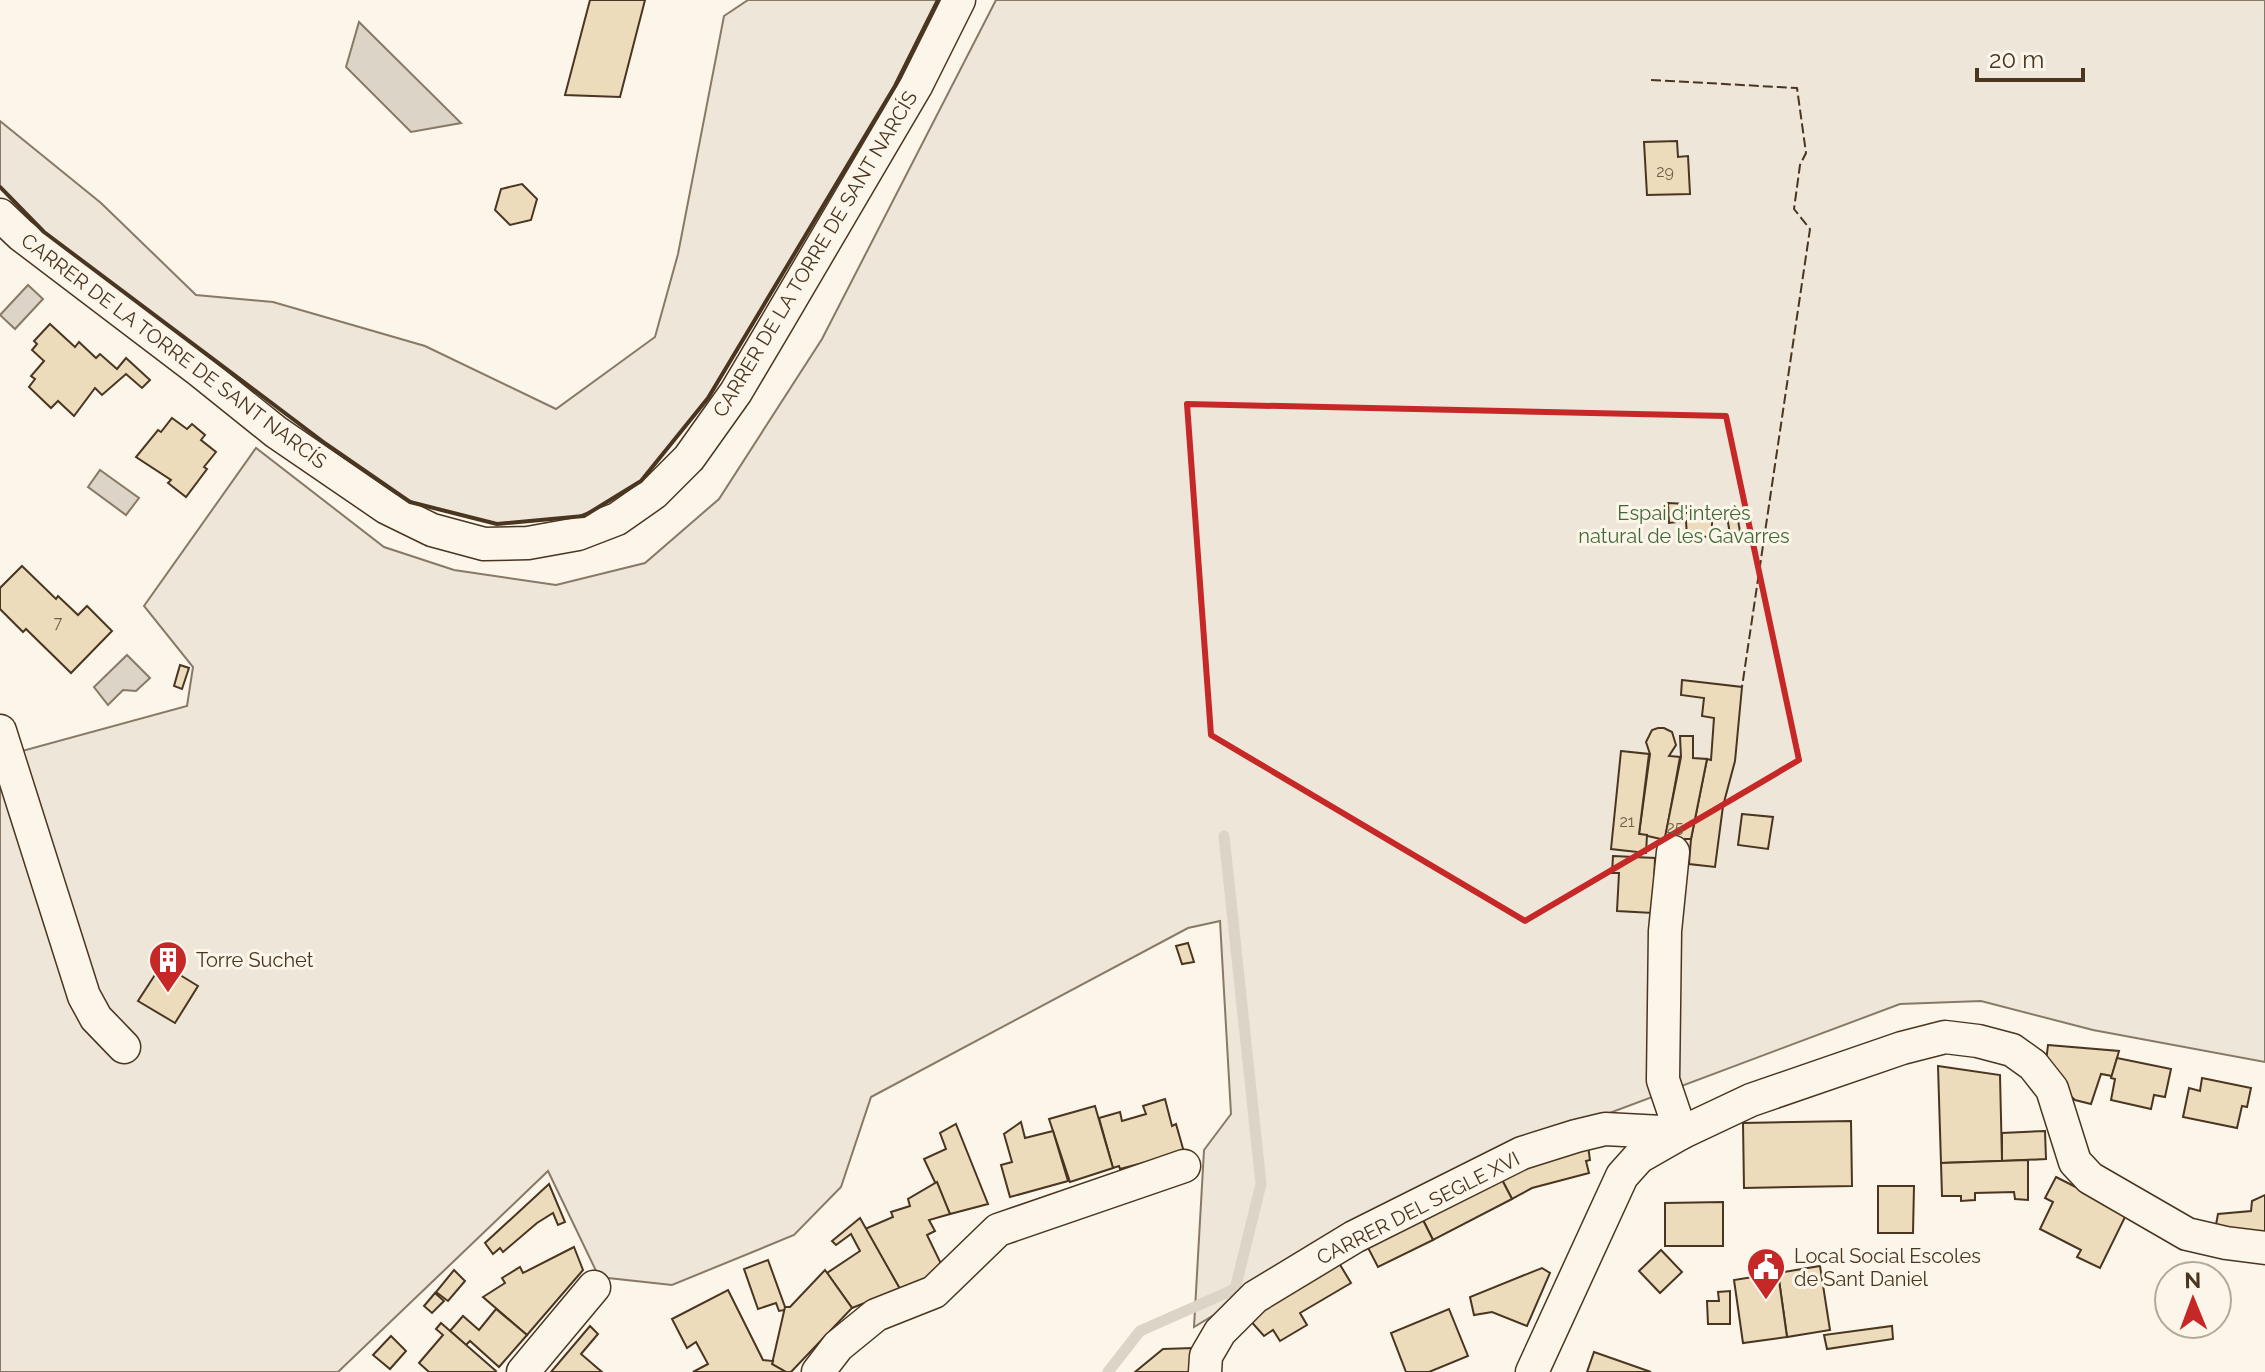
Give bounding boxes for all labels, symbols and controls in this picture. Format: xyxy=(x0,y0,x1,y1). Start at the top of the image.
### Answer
scale bar xyxy=(1977,32,2083,82)
text: 20 m xyxy=(1989,45,2044,74)
street label: CARRER DE LA TORRE DE SANT NARCÍS xyxy=(708,87,922,421)
house number: 29 xyxy=(1656,162,1674,181)
street label: CARRER DE LA TORRE DE SANT NARCÍS xyxy=(17,228,331,474)
park label: Espai d'interès natural de les Gavarres xyxy=(1578,501,1790,548)
house number: 7 xyxy=(54,613,63,632)
house number: 21 xyxy=(1619,812,1635,831)
house number: 25 xyxy=(1666,818,1684,837)
building icon: Torre Suchet xyxy=(147,939,189,994)
place label: Torre Suchet xyxy=(196,948,314,972)
street label: CARRER DEL SEGLE XVI xyxy=(1313,1146,1523,1270)
place label: Local Social Escoles de Sant Daniel xyxy=(1794,1244,1981,1291)
public building icon: Local Social Escoles de Sant Daniel xyxy=(1745,1246,1787,1301)
north arrow xyxy=(2153,1260,2233,1340)
text: N xyxy=(2184,1267,2201,1293)

